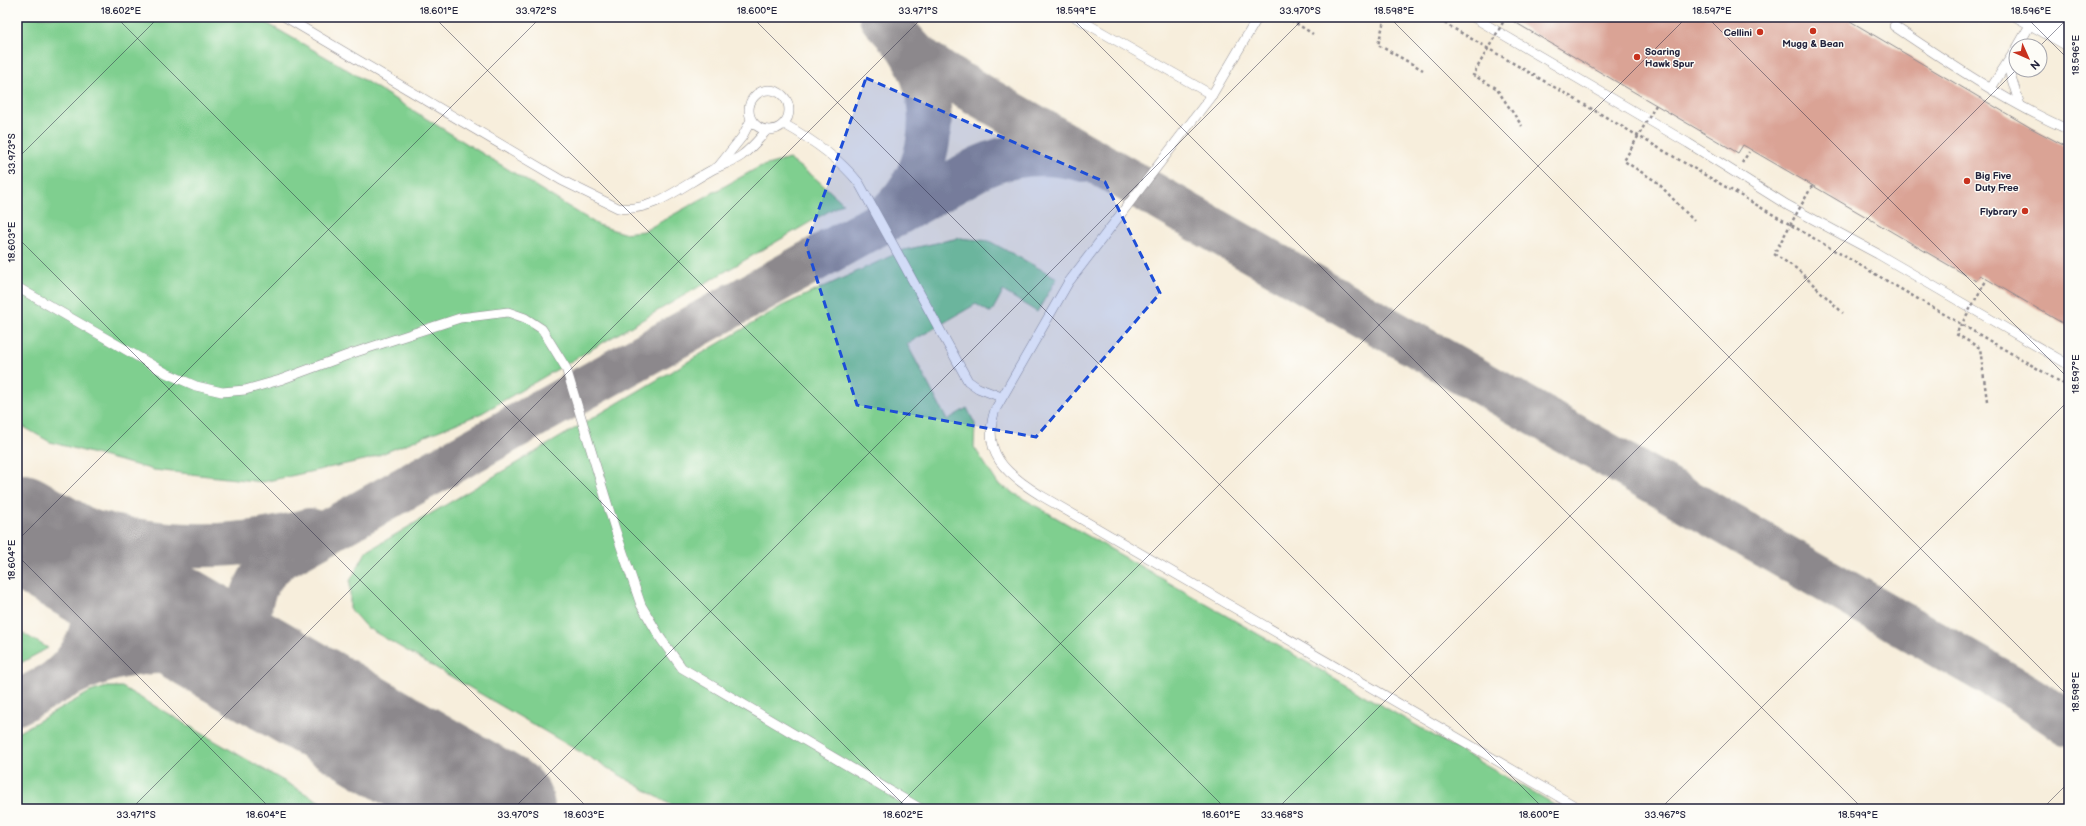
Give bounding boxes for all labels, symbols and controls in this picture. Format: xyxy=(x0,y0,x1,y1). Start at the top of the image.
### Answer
text: 18.602°E xyxy=(101,5,142,17)
text: 18.601°E xyxy=(420,5,459,17)
text: 33.972°S xyxy=(515,5,557,17)
text: 18.600°E xyxy=(737,5,778,17)
text: 33.971°S xyxy=(898,5,938,17)
text: 18.599°E xyxy=(1056,5,1096,17)
text: 33.970°S xyxy=(1279,5,1321,17)
text: 18.598°E xyxy=(1374,5,1414,17)
text: 18.597°E xyxy=(1692,5,1732,17)
text: 18.596°E xyxy=(2011,5,2052,17)
marker: Mugg & Bean xyxy=(1808,26,1818,36)
place label: Cellini xyxy=(1724,27,1752,39)
marker: Cellini xyxy=(1755,27,1765,37)
text: 18.596°E xyxy=(2070,34,2082,75)
place label: Mugg & Bean xyxy=(1782,38,1844,50)
north arrow xyxy=(2008,38,2048,78)
place label: Soaring Hawk Spur xyxy=(1645,46,1695,70)
marker: Soaring Hawk Spur xyxy=(1632,52,1642,62)
text: N xyxy=(2027,57,2042,72)
text: 33.973°S xyxy=(6,133,18,175)
place label: Big Five Duty Free xyxy=(1975,170,2019,194)
marker: Big Five Duty Free xyxy=(1962,176,1972,186)
place label: Flybrary xyxy=(1980,206,2017,218)
marker: Flybrary xyxy=(2020,206,2030,216)
text: 18.603°E xyxy=(6,221,18,262)
text: 18.597°E xyxy=(2070,354,2082,394)
text: 18.604°E xyxy=(6,539,18,580)
text: 18.598°E xyxy=(2070,672,2082,712)
text: 33.971°S xyxy=(116,809,156,821)
text: 18.604°E xyxy=(246,809,287,821)
text: 33.970°S xyxy=(497,809,539,821)
text: 18.603°E xyxy=(564,809,605,821)
text: 18.602°E xyxy=(883,809,924,821)
text: 18.601°E xyxy=(1202,809,1241,821)
text: 33.968°S xyxy=(1261,809,1303,821)
text: 18.600°E xyxy=(1519,809,1560,821)
text: 33.967°S xyxy=(1644,809,1686,821)
text: 18.599°E xyxy=(1838,809,1878,821)

